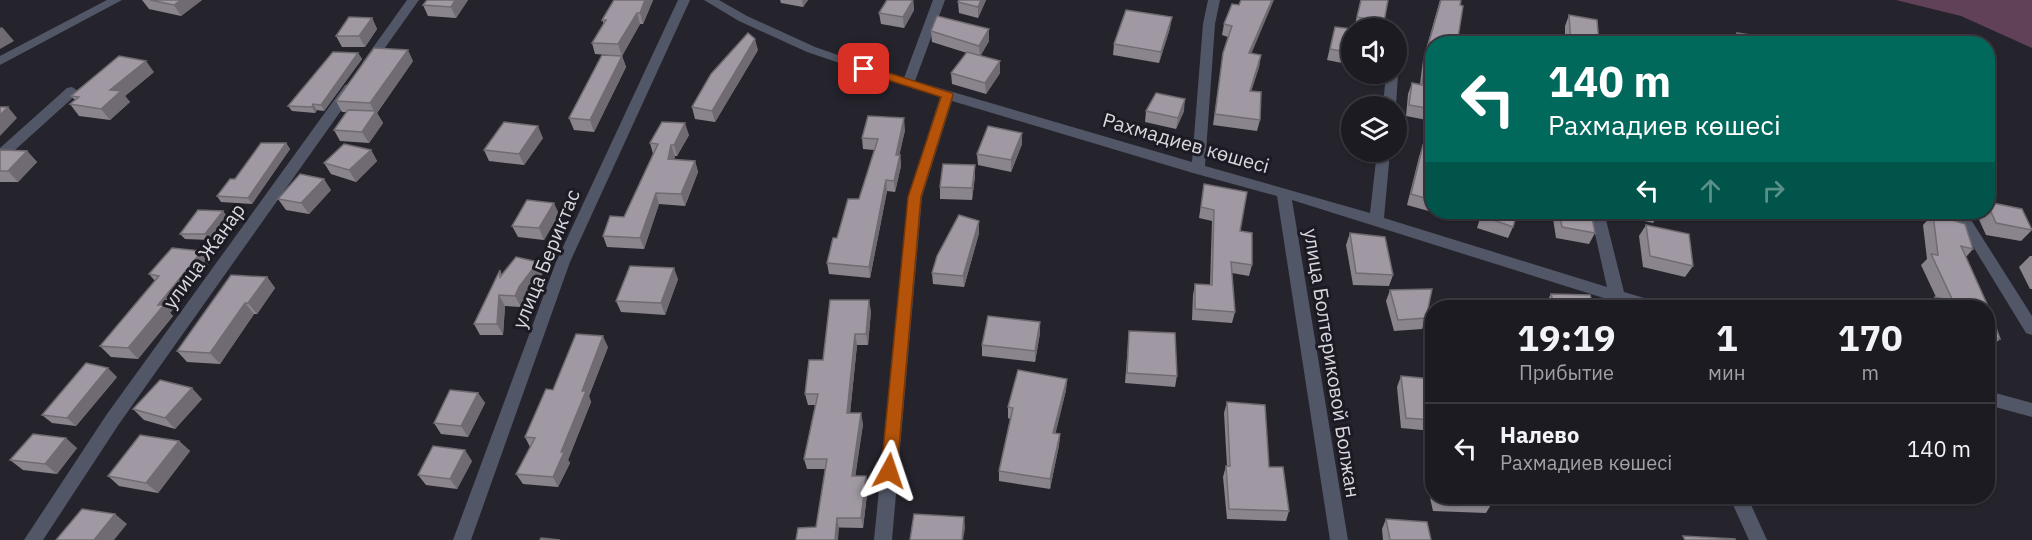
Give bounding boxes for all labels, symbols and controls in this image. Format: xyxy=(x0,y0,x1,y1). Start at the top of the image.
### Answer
map controls xyxy=(1341,18,1407,162)
button: sound xyxy=(1341,18,1407,84)
pin xyxy=(838,43,889,94)
icon: arrive xyxy=(847,52,880,85)
text: 140 m xyxy=(1548,54,1671,109)
icon: left xyxy=(1449,60,1527,138)
button: layers xyxy=(1341,96,1407,162)
street label: Рахмадиев көшесі xyxy=(1100,106,1273,179)
text: Рахмадиев көшесі xyxy=(1548,107,1781,142)
icon: left xyxy=(1631,174,1664,207)
icon: ahead xyxy=(1694,174,1727,207)
icon: right xyxy=(1757,174,1790,207)
street label: улица Бериктас xyxy=(505,185,586,333)
street label: улица Жанар xyxy=(156,197,251,314)
street label: улица Болтериковой Болжан xyxy=(1298,226,1367,499)
text: 19:19 xyxy=(1517,314,1616,361)
text: 1 xyxy=(1716,314,1738,361)
text: 170 xyxy=(1838,314,1903,361)
text: Прибытие xyxy=(1519,359,1614,386)
text: мин xyxy=(1708,359,1745,386)
text: m xyxy=(1861,359,1879,386)
text: Налево xyxy=(1500,420,1579,449)
icon: left xyxy=(1449,432,1482,465)
text: 140 m xyxy=(1907,434,1971,463)
position arrow xyxy=(857,439,921,503)
text: Рахмадиев көшесі xyxy=(1500,449,1672,476)

